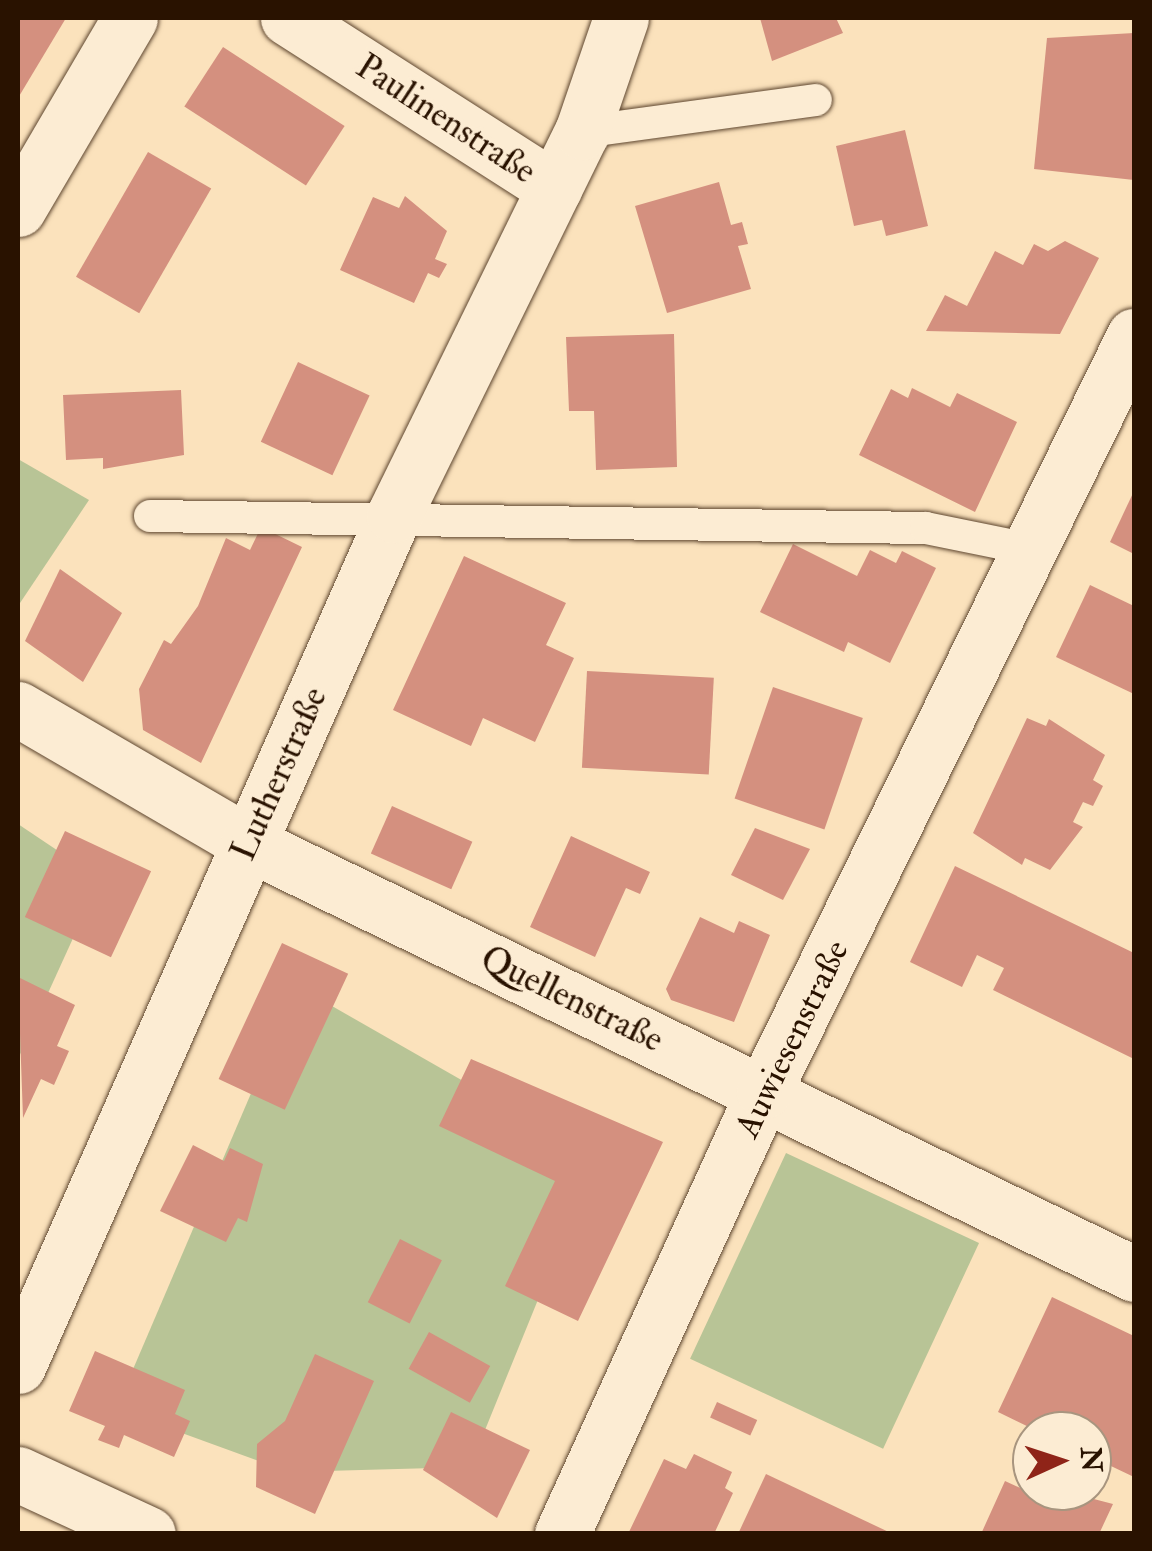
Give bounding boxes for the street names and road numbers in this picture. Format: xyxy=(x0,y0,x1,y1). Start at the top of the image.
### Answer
street label: Paulinenstraße xyxy=(348,45,544,193)
street label: Lutherstraße xyxy=(222,681,336,867)
street label: Auwiesenstraße xyxy=(726,933,858,1145)
street label: Quellenstraße xyxy=(474,937,670,1061)

